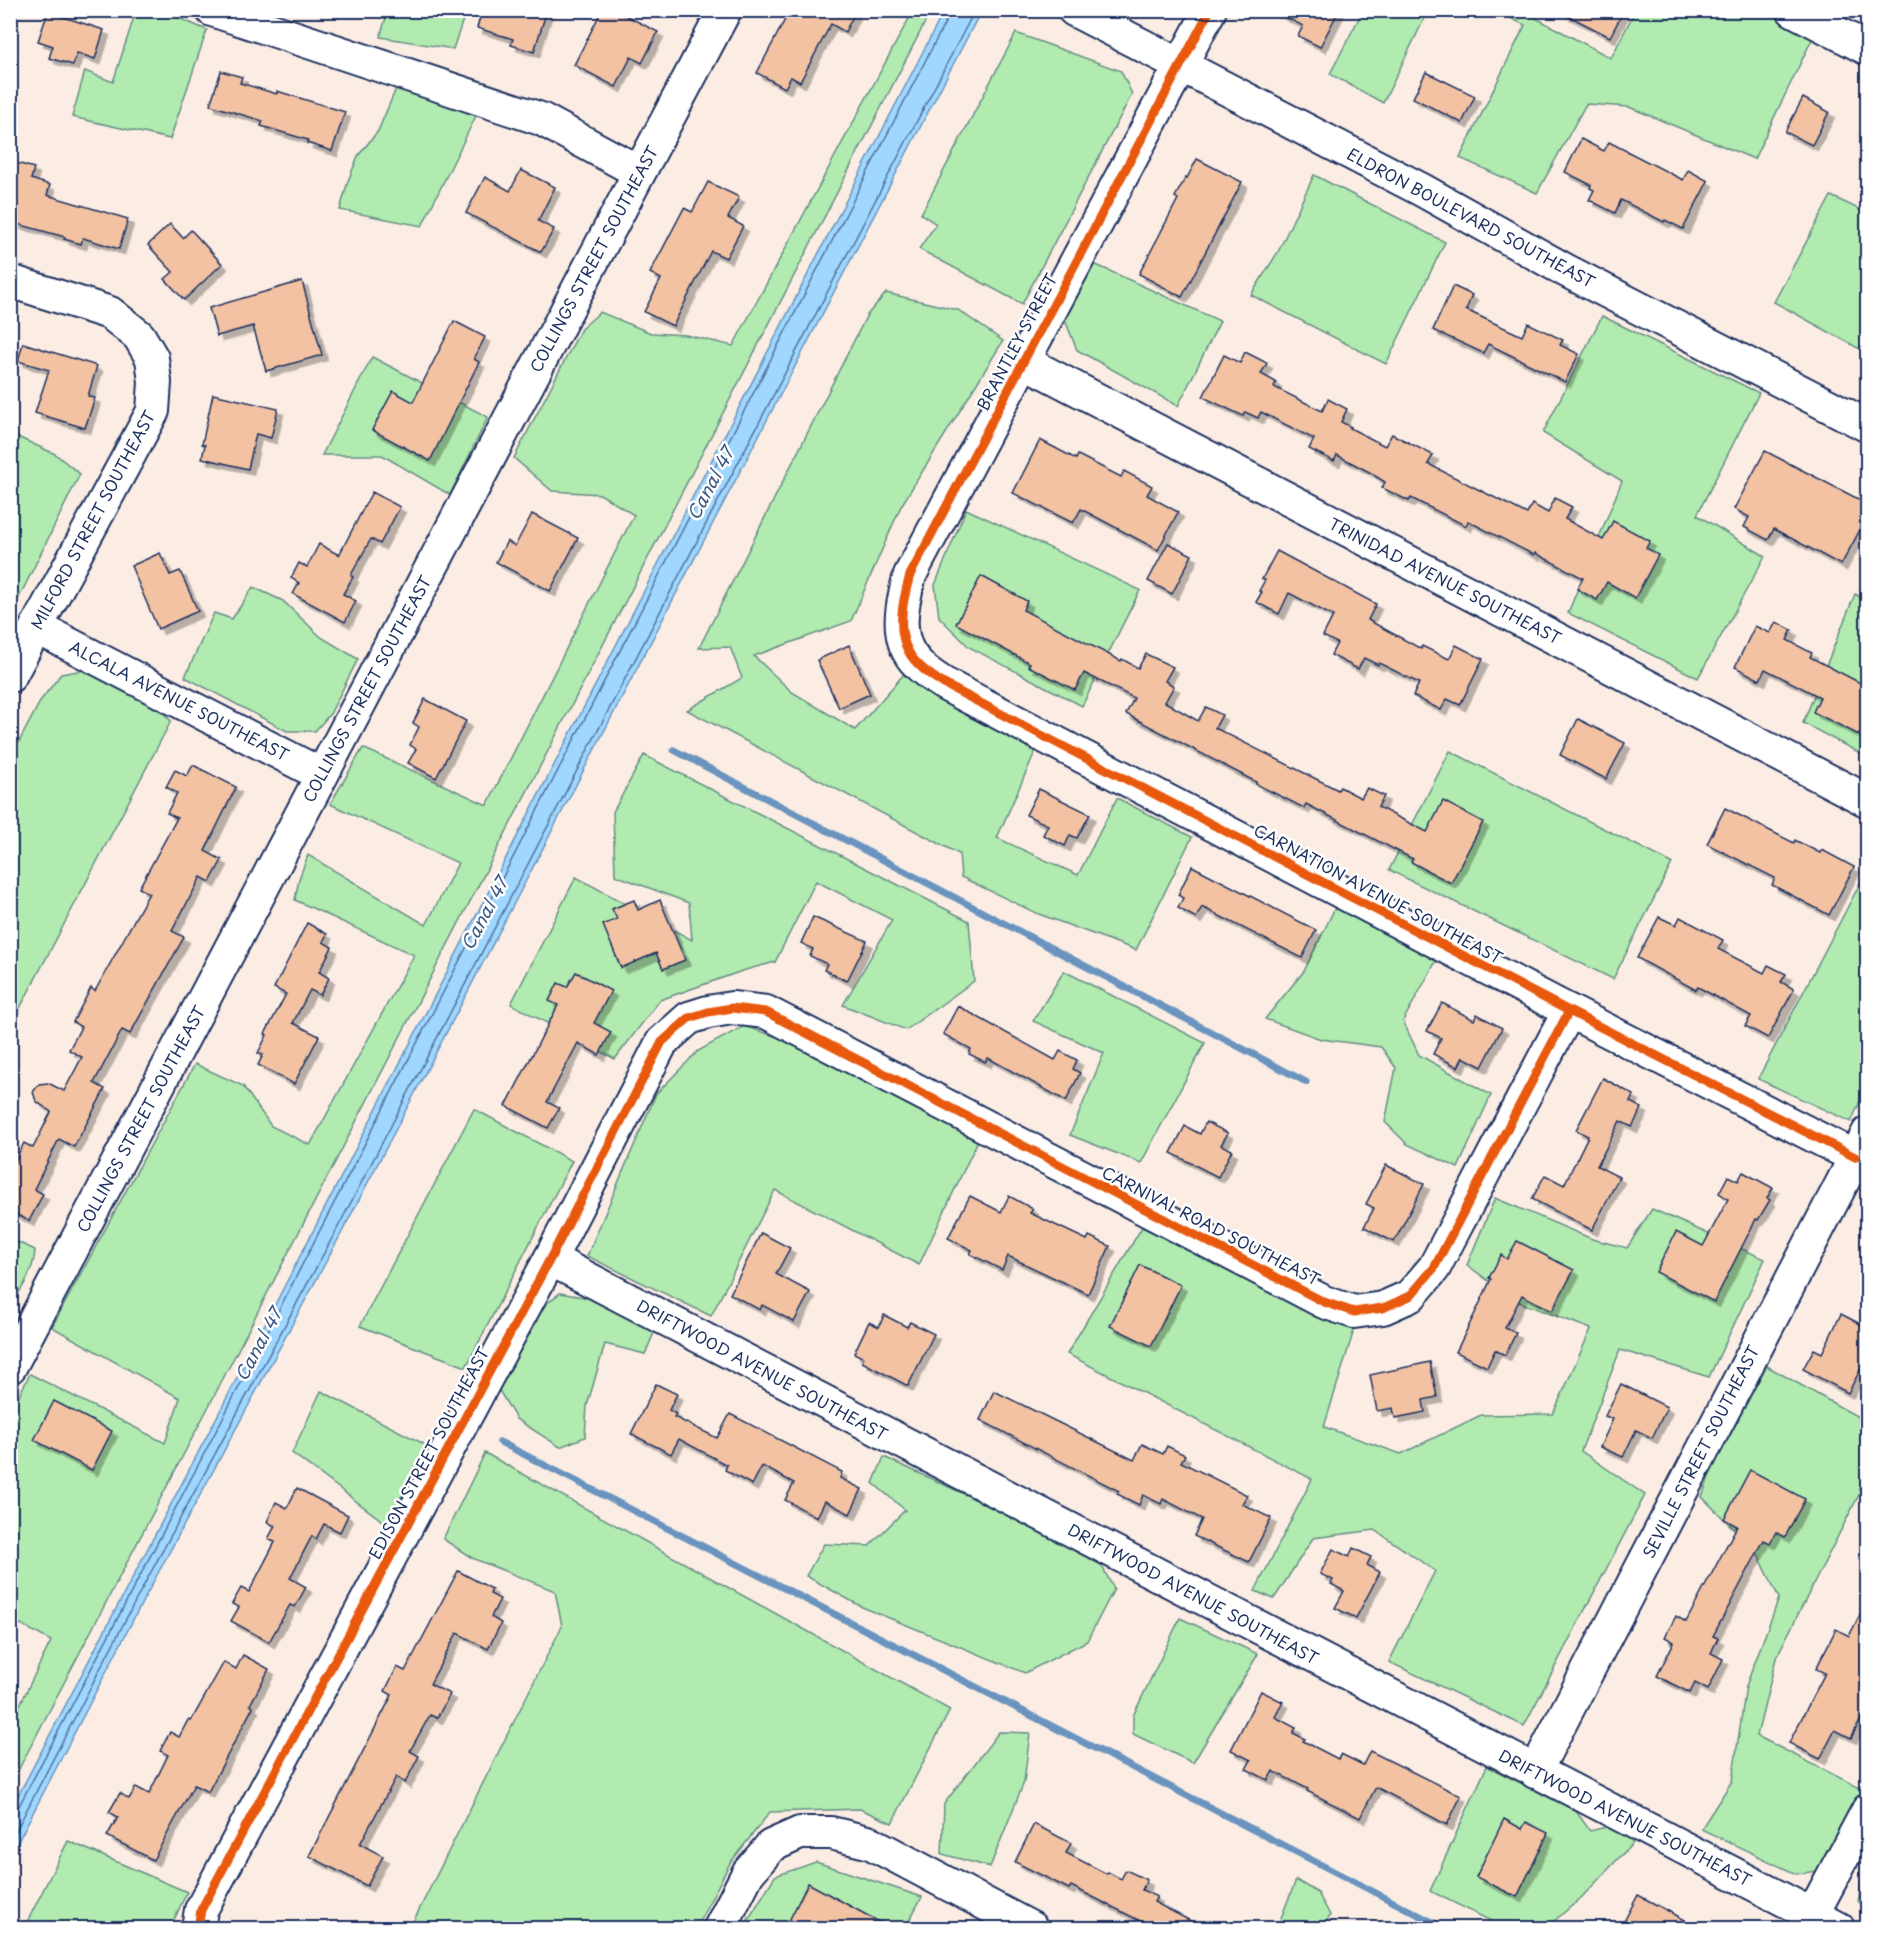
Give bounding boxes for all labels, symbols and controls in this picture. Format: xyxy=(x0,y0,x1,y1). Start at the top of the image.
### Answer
street label: COLLINGS STREET SOUTHEAST xyxy=(523,141,663,376)
street label: ELDRON BOULEVARD SOUTHEAST xyxy=(1343,141,1600,293)
street label: BRANTLEY STREET xyxy=(970,269,1062,414)
street label: MILFORD STREET SOUTHEAST xyxy=(24,406,160,633)
water label: Canal 47 xyxy=(679,439,742,525)
street label: TRINIDAD AVENUE SOUTHEAST xyxy=(1325,511,1566,649)
street label: COLLINGS STREET SOUTHEAST xyxy=(296,571,436,806)
street label: ALCALA AVENUE SOUTHEAST xyxy=(65,634,293,766)
street label: CARNATION AVENUE SOUTHEAST xyxy=(1250,817,1507,969)
water label: Canal 47 xyxy=(453,869,516,955)
street label: COLLINGS STREET SOUTHEAST xyxy=(70,1001,210,1236)
street label: CARNIVAL ROAD SOUTHEAST xyxy=(1098,1160,1325,1291)
street label: DRIFTWOOD AVENUE SOUTHEAST xyxy=(633,1293,892,1446)
water label: Canal 47 xyxy=(227,1300,290,1386)
street label: SEVILLE STREET SOUTHEAST xyxy=(1636,1341,1764,1562)
street label: EDISON STREET SOUTHEAST xyxy=(362,1342,494,1563)
street label: DRIFTWOOD AVENUE SOUTHEAST xyxy=(1064,1517,1323,1670)
street label: DRIFTWOOD AVENUE SOUTHEAST xyxy=(1495,1743,1756,1892)

